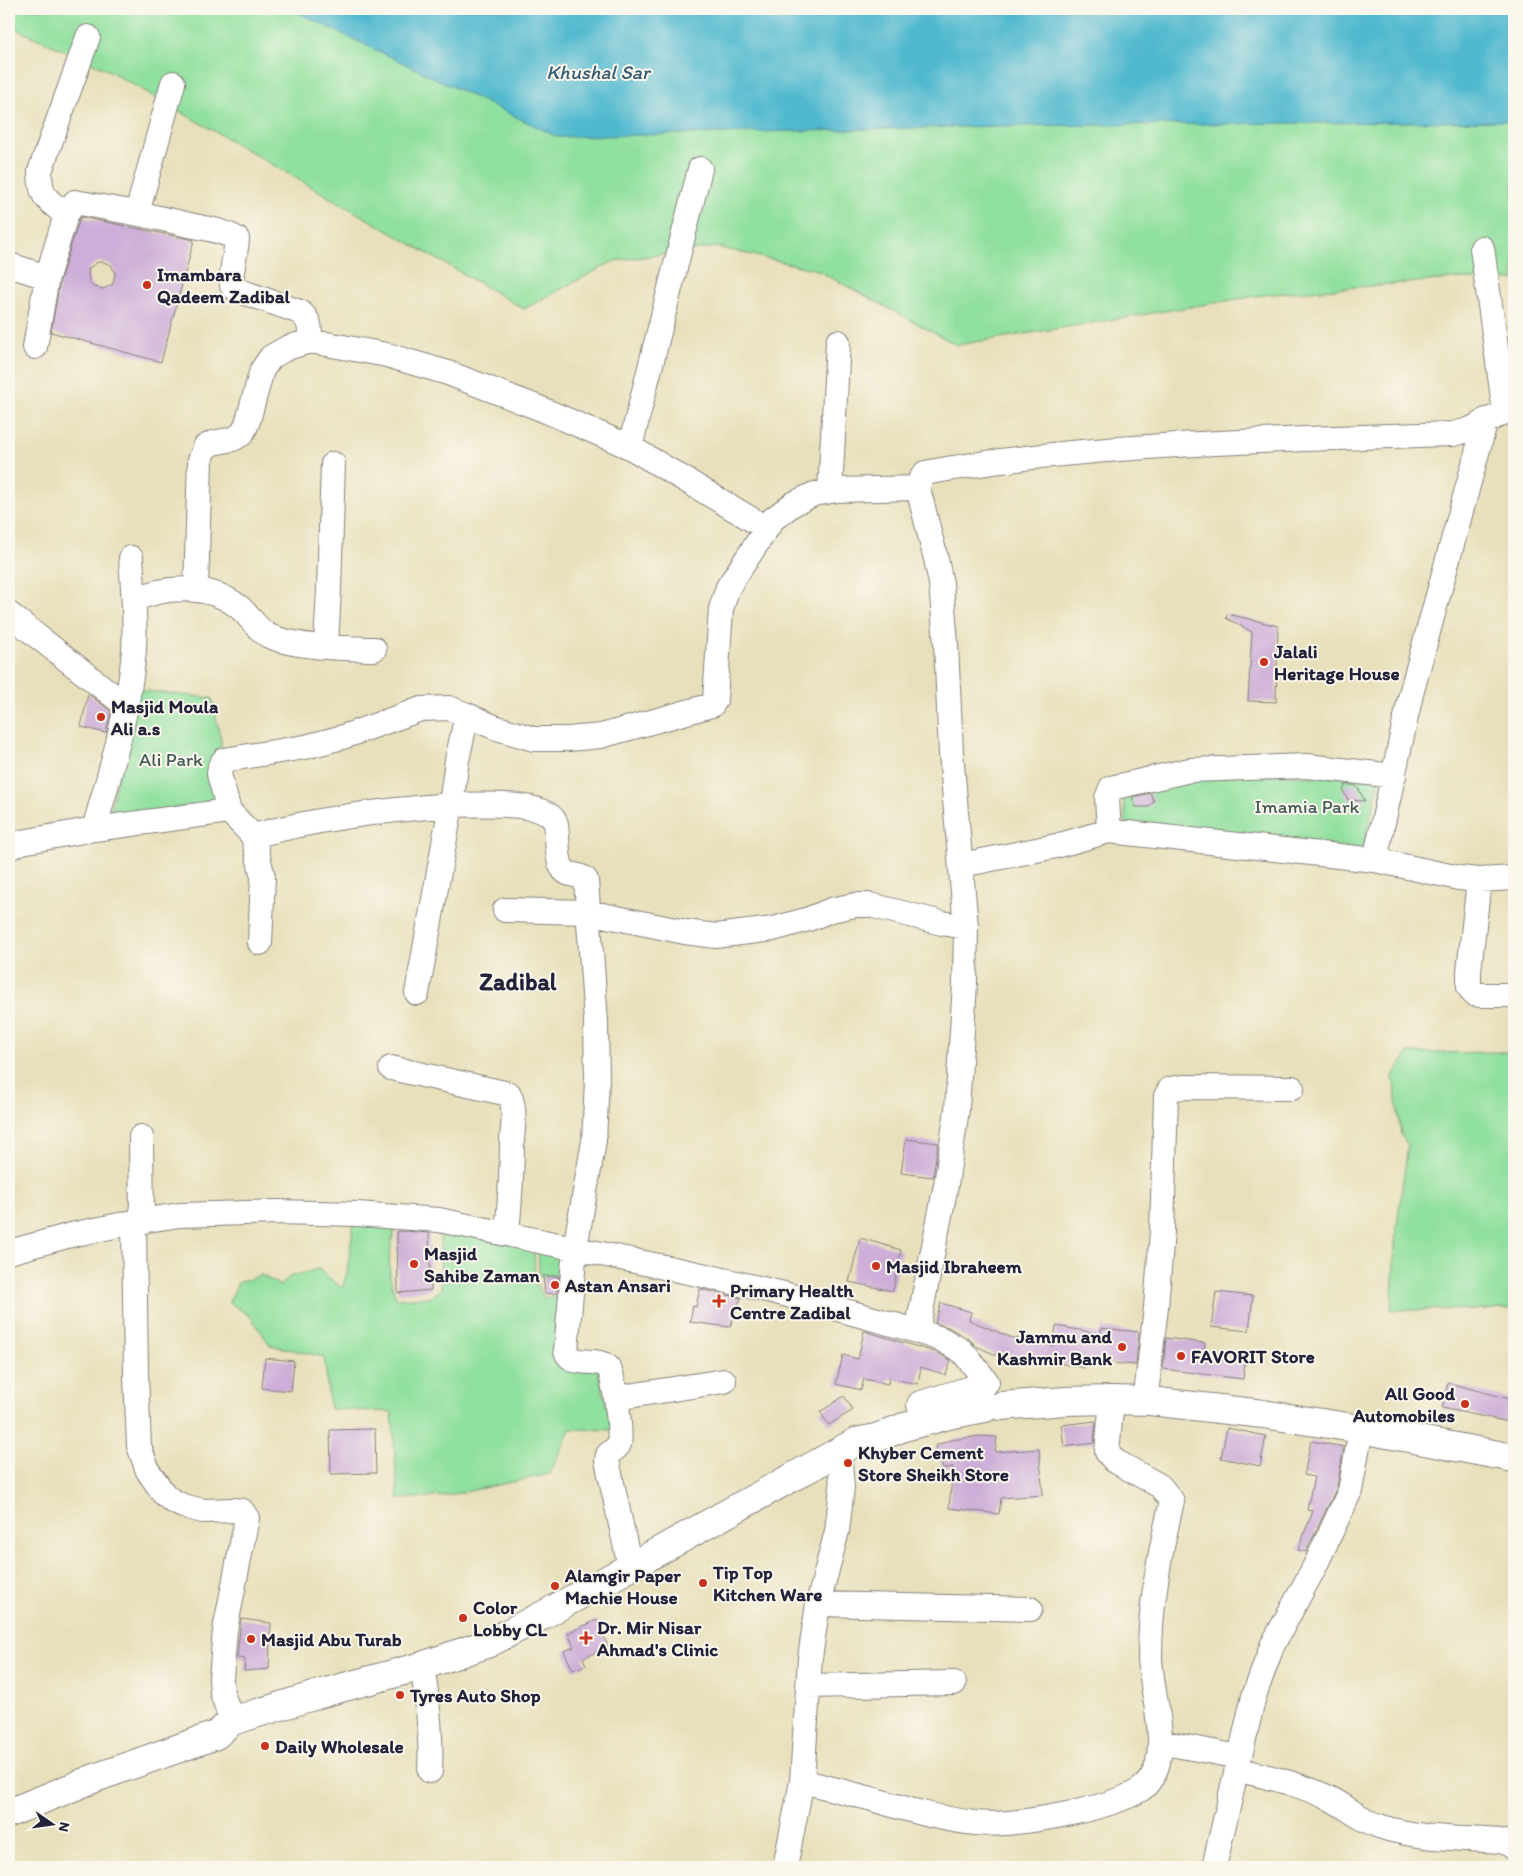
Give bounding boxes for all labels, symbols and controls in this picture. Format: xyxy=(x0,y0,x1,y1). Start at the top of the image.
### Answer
water label: Khushal Sar xyxy=(546,60,652,84)
place label: Imambara Qadeem Zadibal xyxy=(157,263,291,308)
marker: Imambara Qadeem Zadibal xyxy=(141,279,153,291)
place label: Jalali Heritage House xyxy=(1273,640,1400,685)
marker: Jalali Heritage House xyxy=(1258,656,1270,668)
place label: Masjid Moula Ali a.s xyxy=(110,695,219,740)
marker: Masjid Moula Ali a.s xyxy=(95,711,107,723)
park label: Ali Park xyxy=(139,748,203,771)
park label: Imamia Park xyxy=(1255,795,1360,818)
district label: Zadibal xyxy=(479,967,557,996)
place label: Masjid Sahibe Zaman xyxy=(424,1242,540,1287)
place label: Masjid Ibraheem xyxy=(886,1255,1022,1278)
marker: Masjid Sahibe Zaman xyxy=(408,1258,420,1270)
marker: Masjid Ibraheem xyxy=(870,1260,882,1272)
place label: Astan Ansari xyxy=(564,1274,671,1297)
marker: Astan Ansari xyxy=(549,1279,561,1291)
place label: Primary Health Centre Zadibal xyxy=(730,1279,854,1324)
marker: Primary Health Centre Zadibal xyxy=(712,1294,726,1308)
place label: Jammu and Kashmir Bank xyxy=(997,1325,1113,1370)
marker: Jammu and Kashmir Bank xyxy=(1116,1341,1128,1353)
place label: FAVORIT Store xyxy=(1191,1345,1315,1368)
marker: FAVORIT Store xyxy=(1175,1350,1187,1362)
place label: All Good Automobiles xyxy=(1352,1382,1456,1427)
marker: All Good Automobiles xyxy=(1459,1398,1471,1410)
place label: Khyber Cement Store Sheikh Store xyxy=(858,1441,1009,1486)
marker: Khyber Cement Store Sheikh Store xyxy=(842,1457,854,1469)
place label: Tip Top Kitchen Ware xyxy=(712,1561,822,1606)
place label: Alamgir Paper Machie House xyxy=(564,1564,681,1609)
marker: Tip Top Kitchen Ware xyxy=(697,1577,709,1589)
marker: Alamgir Paper Machie House xyxy=(549,1580,561,1592)
place label: Color Lobby CL xyxy=(473,1596,548,1641)
marker: Color Lobby CL xyxy=(457,1612,469,1624)
place label: Dr. Mir Nisar Ahmad's Clinic xyxy=(596,1616,718,1661)
place label: Masjid Abu Turab xyxy=(261,1628,402,1651)
marker: Dr. Mir Nisar Ahmad's Clinic xyxy=(579,1631,593,1645)
marker: Masjid Abu Turab xyxy=(245,1633,257,1645)
place label: Tyres Auto Shop xyxy=(409,1684,540,1707)
marker: Tyres Auto Shop xyxy=(394,1689,406,1701)
place label: Daily Wholesale xyxy=(275,1735,404,1758)
marker: Daily Wholesale xyxy=(259,1740,271,1752)
north arrow xyxy=(28,1798,78,1848)
text: N xyxy=(55,1820,74,1833)

